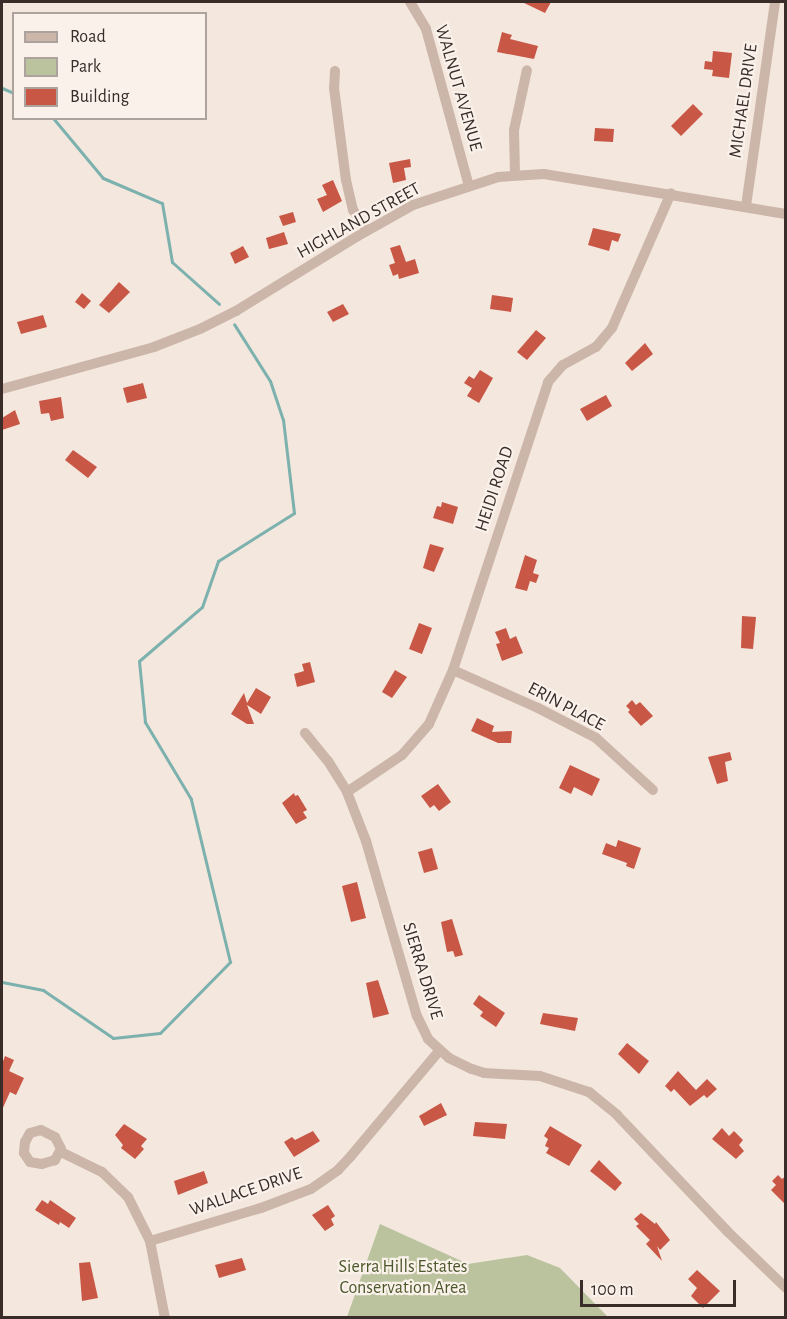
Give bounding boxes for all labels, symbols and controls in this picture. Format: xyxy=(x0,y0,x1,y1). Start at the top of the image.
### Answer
legend xyxy=(12,12,207,120)
street label: WALNUT AVENUE xyxy=(430,23,486,153)
text: Road xyxy=(70,28,106,46)
street label: MICHAEL DRIVE xyxy=(725,43,763,159)
text: Park xyxy=(70,58,101,76)
text: Building xyxy=(70,88,129,106)
street label: HIGHLAND STREET xyxy=(293,178,425,264)
street label: HEIDI ROAD xyxy=(471,444,519,534)
street label: ERIN PLACE xyxy=(524,678,608,736)
street label: SIERRA DRIVE xyxy=(397,920,447,1022)
street label: WALLACE DRIVE xyxy=(187,1163,305,1221)
park label: Sierra Hills Estates Conservation Area xyxy=(339,1257,467,1300)
scale bar xyxy=(583,1268,739,1306)
text: 100 m xyxy=(591,1281,634,1299)

